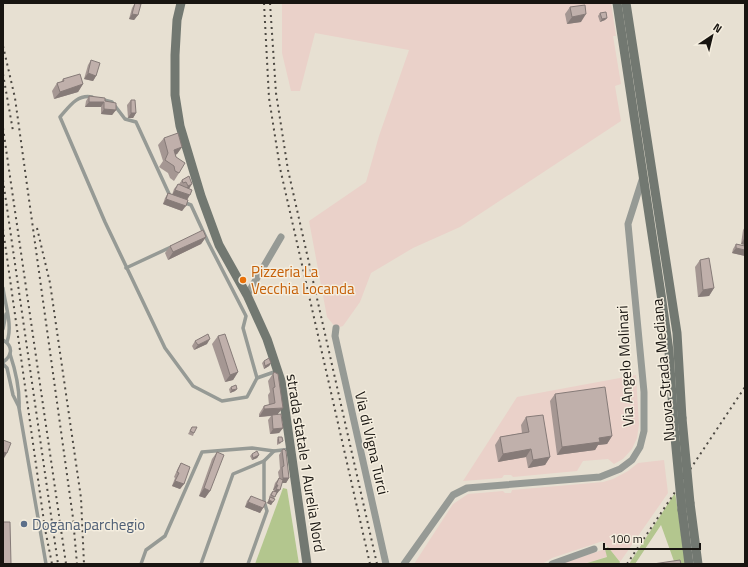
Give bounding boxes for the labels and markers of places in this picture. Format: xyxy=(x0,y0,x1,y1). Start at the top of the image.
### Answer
place label: Pizzeria La Vecchia Locanda xyxy=(251,260,355,300)
marker: Pizzeria La Vecchia Locanda xyxy=(238,275,248,285)
place label: Dogana parchegio xyxy=(32,513,145,536)
marker: Dogana parchegio xyxy=(19,519,29,529)

